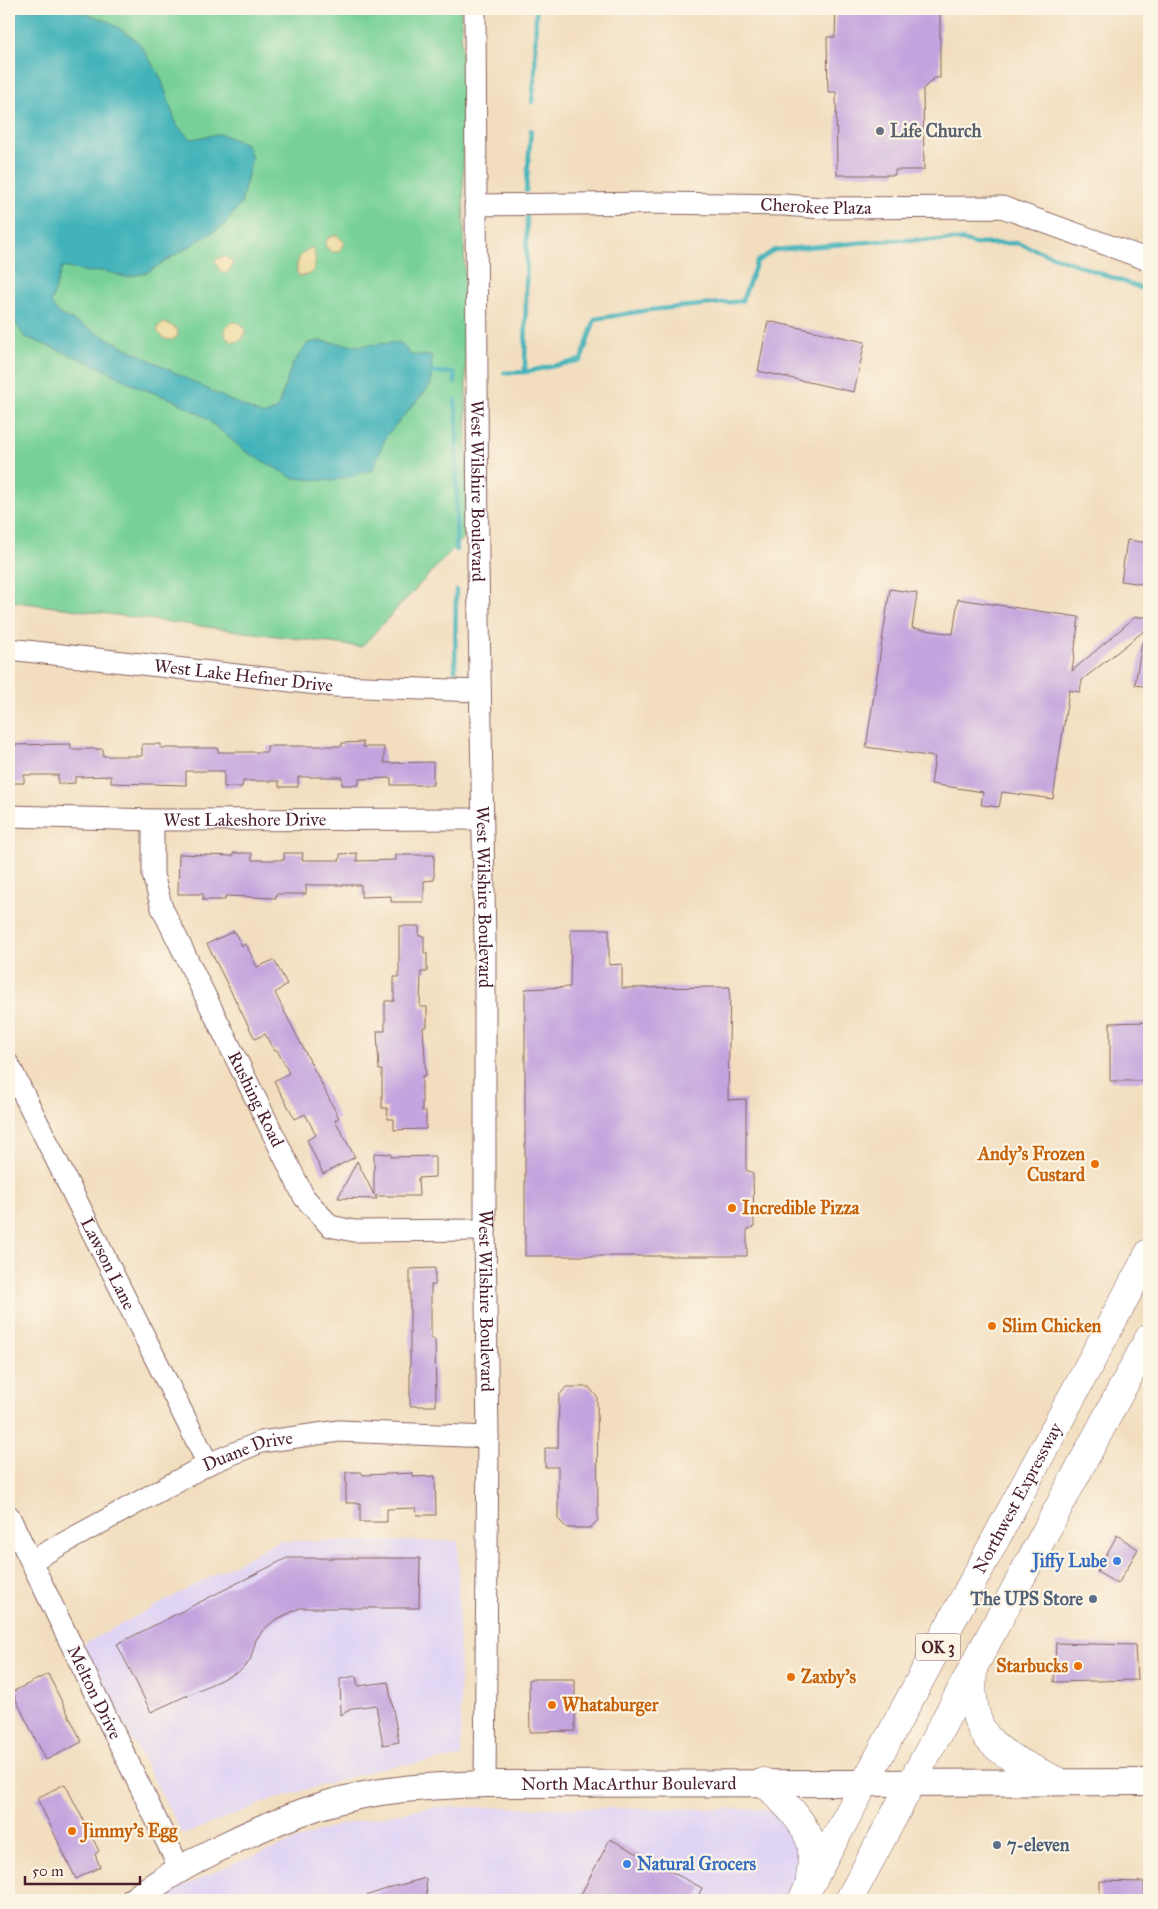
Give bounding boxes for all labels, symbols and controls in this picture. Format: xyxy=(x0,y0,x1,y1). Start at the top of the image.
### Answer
place label: Life Church xyxy=(890,120,983,142)
marker: Life Church xyxy=(874,125,886,137)
street label: Cherokee Plaza xyxy=(760,194,872,219)
street label: West Wilshire Boulevard xyxy=(466,400,489,582)
street label: West Lake Hefner Drive xyxy=(153,655,334,697)
street label: West Wilshire Boulevard xyxy=(471,806,496,988)
street label: West Lakeshore Drive xyxy=(164,808,326,831)
street label: Rushing Road xyxy=(223,1047,289,1151)
place label: Andy's Frozen Custard xyxy=(977,1143,1086,1186)
marker: Andy's Frozen Custard xyxy=(1089,1158,1101,1170)
place label: Incredible Pizza xyxy=(742,1197,860,1219)
marker: Incredible Pizza xyxy=(726,1202,738,1214)
street label: West Wilshire Boulevard xyxy=(474,1210,498,1392)
street label: Lawson Lane xyxy=(76,1214,140,1313)
place label: Slim Chicken xyxy=(1002,1315,1102,1337)
marker: Slim Chicken xyxy=(986,1320,998,1332)
street label: Northwest Expressway xyxy=(968,1419,1067,1577)
street label: Duane Drive xyxy=(199,1427,294,1476)
place label: Jiffy Lube xyxy=(1031,1550,1107,1573)
marker: Jiffy Lube xyxy=(1111,1555,1123,1567)
place label: The UPS Store xyxy=(970,1588,1084,1610)
marker: The UPS Store xyxy=(1087,1593,1099,1605)
road number: OK 3 xyxy=(916,1634,960,1660)
street label: Melton Drive xyxy=(62,1642,126,1743)
place label: Starbucks xyxy=(996,1655,1068,1677)
marker: Starbucks xyxy=(1072,1660,1084,1672)
place label: Zaxby's xyxy=(801,1666,856,1689)
marker: Zaxby's xyxy=(785,1671,797,1683)
place label: Whataburger xyxy=(562,1694,660,1717)
marker: Whataburger xyxy=(546,1699,558,1711)
street label: North MacArthur Boulevard xyxy=(521,1772,737,1795)
place label: Jimmy's Egg xyxy=(80,1820,178,1843)
marker: Jimmy's Egg xyxy=(66,1825,78,1837)
place label: 7-eleven xyxy=(1007,1834,1070,1856)
marker: 7-eleven xyxy=(991,1839,1003,1851)
place label: Natural Grocers xyxy=(637,1853,756,1875)
scale bar xyxy=(25,1854,140,1886)
marker: Natural Grocers xyxy=(621,1858,633,1870)
text: 50 m xyxy=(32,1862,64,1880)

